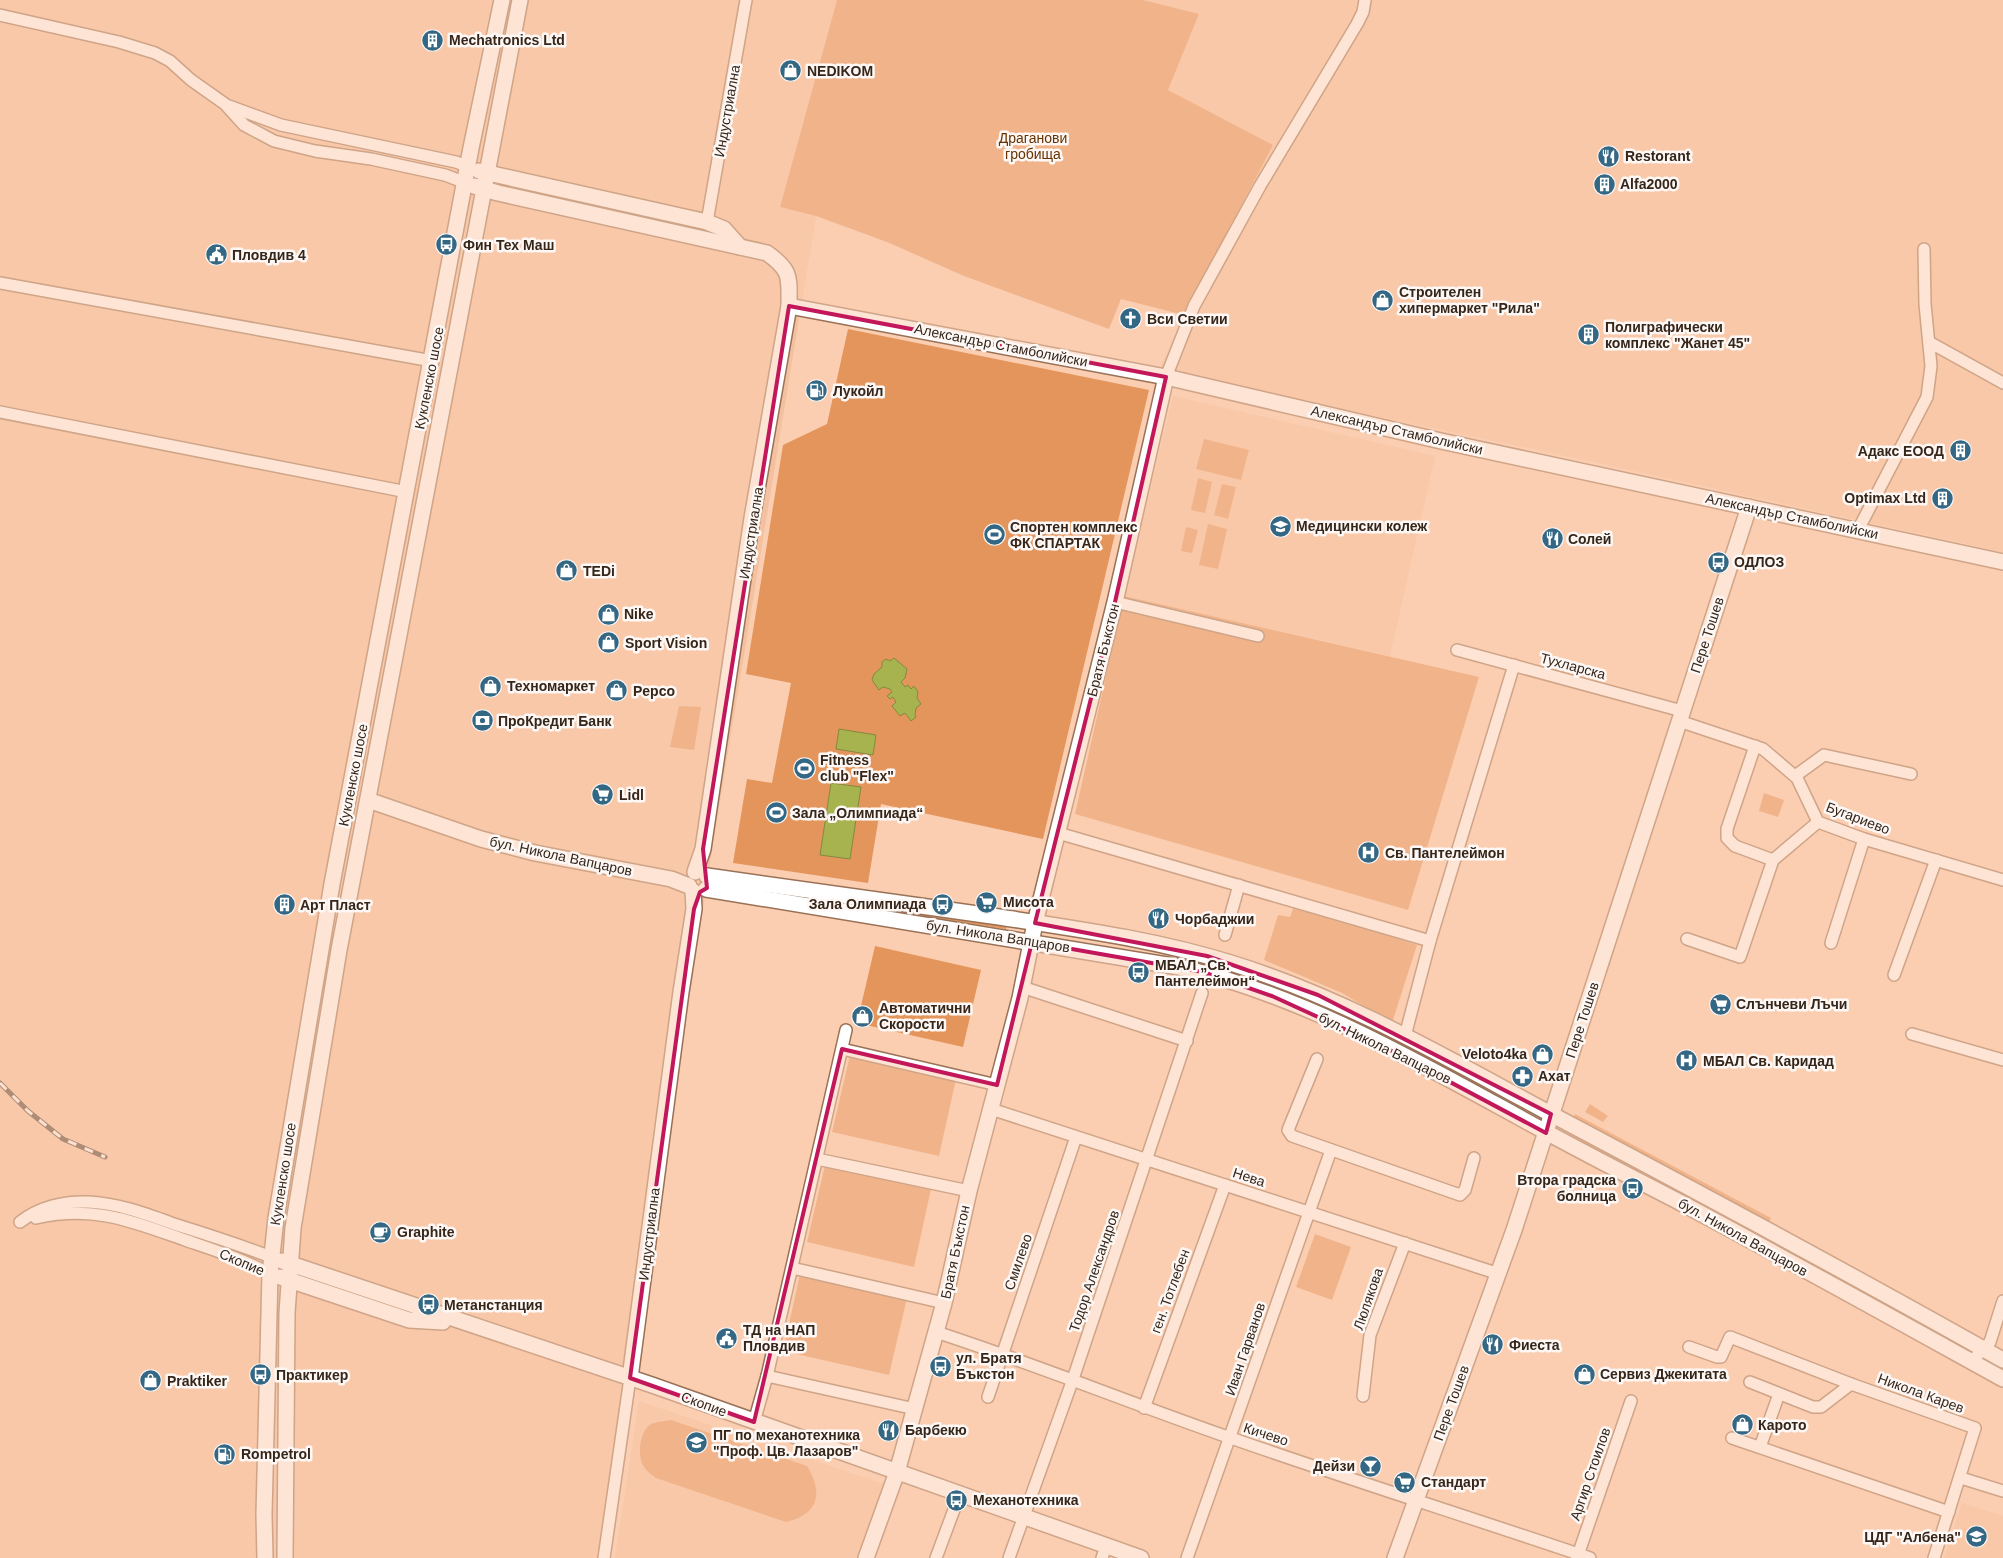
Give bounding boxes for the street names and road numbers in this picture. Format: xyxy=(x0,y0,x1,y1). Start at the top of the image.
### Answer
street label: Индустриална xyxy=(711,63,743,158)
street label: Александър Стамболийски xyxy=(913,320,1089,370)
street label: Кукленско шосе xyxy=(411,325,447,431)
street label: Александър Стамболийски xyxy=(1309,402,1485,458)
street label: Индустриална xyxy=(736,485,766,580)
street label: Александър Стамболийски xyxy=(1704,490,1880,542)
street label: Пере Тошев xyxy=(1687,595,1727,675)
street label: Братя Бъкстон xyxy=(1084,602,1122,698)
street label: Тухларска xyxy=(1539,650,1607,682)
street label: Кукленско шосе xyxy=(335,722,371,828)
street label: Бугариево xyxy=(1824,799,1892,838)
street label: бул. Никола Вапцаров xyxy=(488,833,634,879)
street label: бул. Никола Вапцаров xyxy=(925,917,1071,955)
street label: Пере Тошев xyxy=(1562,980,1602,1060)
street label: бул. Никола Вапцаров xyxy=(1316,1009,1454,1087)
street label: Кукленско шосе xyxy=(267,1121,299,1227)
street label: Нева xyxy=(1231,1164,1267,1190)
street label: Индустриална xyxy=(635,1187,663,1281)
street label: бул. Никола Вапцаров xyxy=(1676,1195,1810,1279)
street label: Братя Бъкстон xyxy=(937,1204,973,1300)
street label: Тодор Александров xyxy=(1066,1208,1122,1334)
street label: Смилево xyxy=(1001,1232,1035,1292)
street label: Скопие xyxy=(217,1245,267,1279)
street label: ген. Тотлебен xyxy=(1147,1247,1193,1335)
street label: Люлякова xyxy=(1350,1266,1386,1332)
street label: Иван Гарванов xyxy=(1222,1300,1268,1398)
street label: Пере Тошев xyxy=(1430,1363,1472,1443)
street label: Никола Карев xyxy=(1876,1370,1966,1416)
street label: Скопие xyxy=(679,1388,729,1420)
street label: Кичево xyxy=(1242,1419,1291,1449)
street label: Аргир Стоилов xyxy=(1567,1425,1613,1523)

